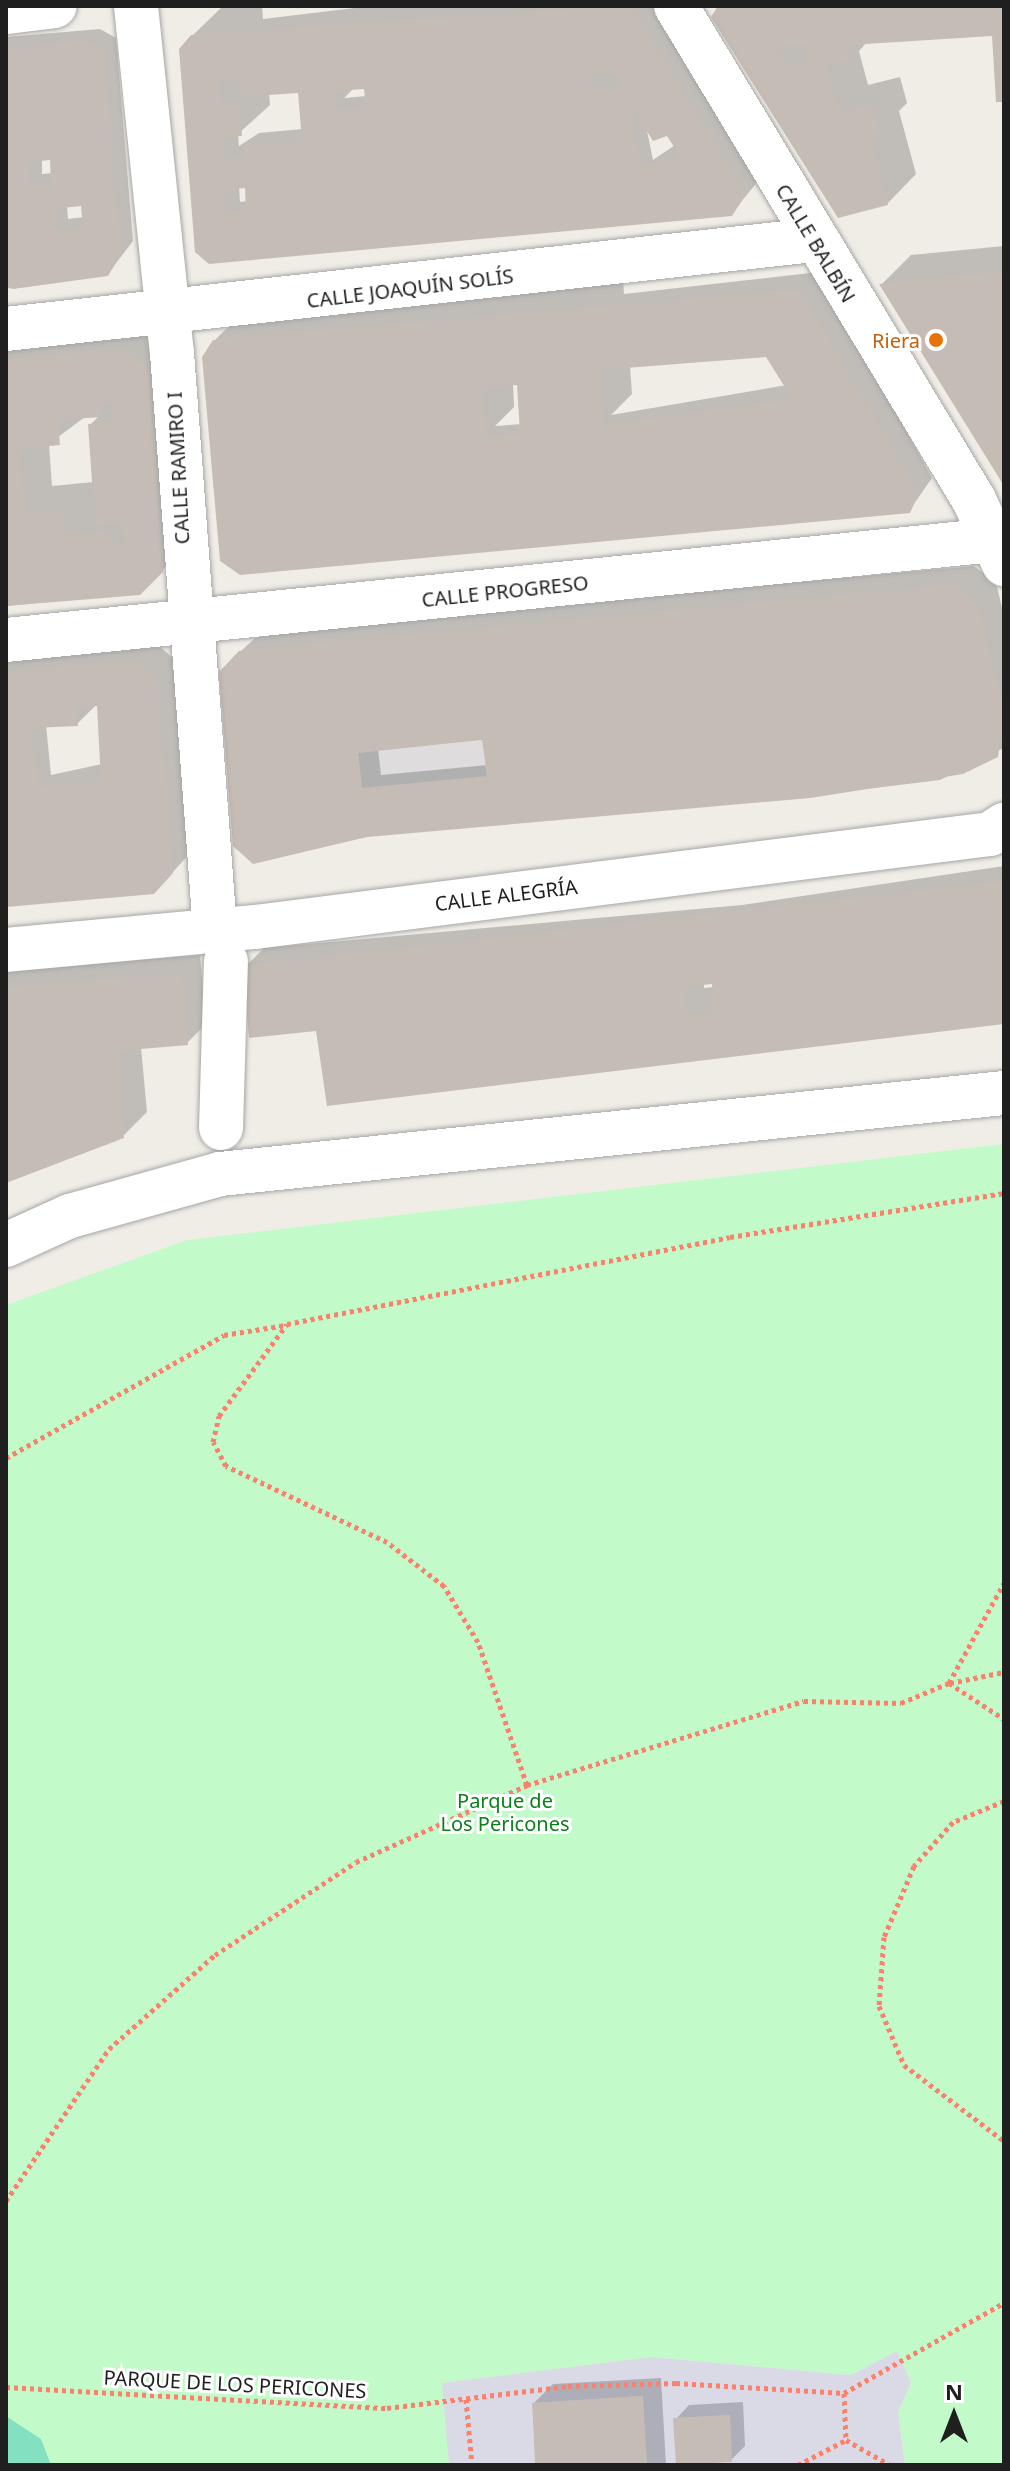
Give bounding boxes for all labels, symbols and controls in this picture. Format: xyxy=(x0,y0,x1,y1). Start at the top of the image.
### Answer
street label: CALLE BALBÍN xyxy=(771,179,861,307)
street label: CALLE JOAQUÍN SOLÍS xyxy=(305,263,515,313)
place label: Riera xyxy=(872,328,920,352)
marker: Riera xyxy=(927,331,945,349)
street label: CALLE RAMIRO I xyxy=(162,391,194,545)
street label: CALLE PROGRESO xyxy=(420,570,590,612)
street label: CALLE ALEGRÍA xyxy=(433,874,579,916)
park label: Parque de Los Pericones xyxy=(440,1789,570,1836)
street label: PARQUE DE LOS PERICONES xyxy=(103,2365,367,2403)
north arrow xyxy=(914,2375,994,2455)
text: N xyxy=(945,2376,963,2406)

